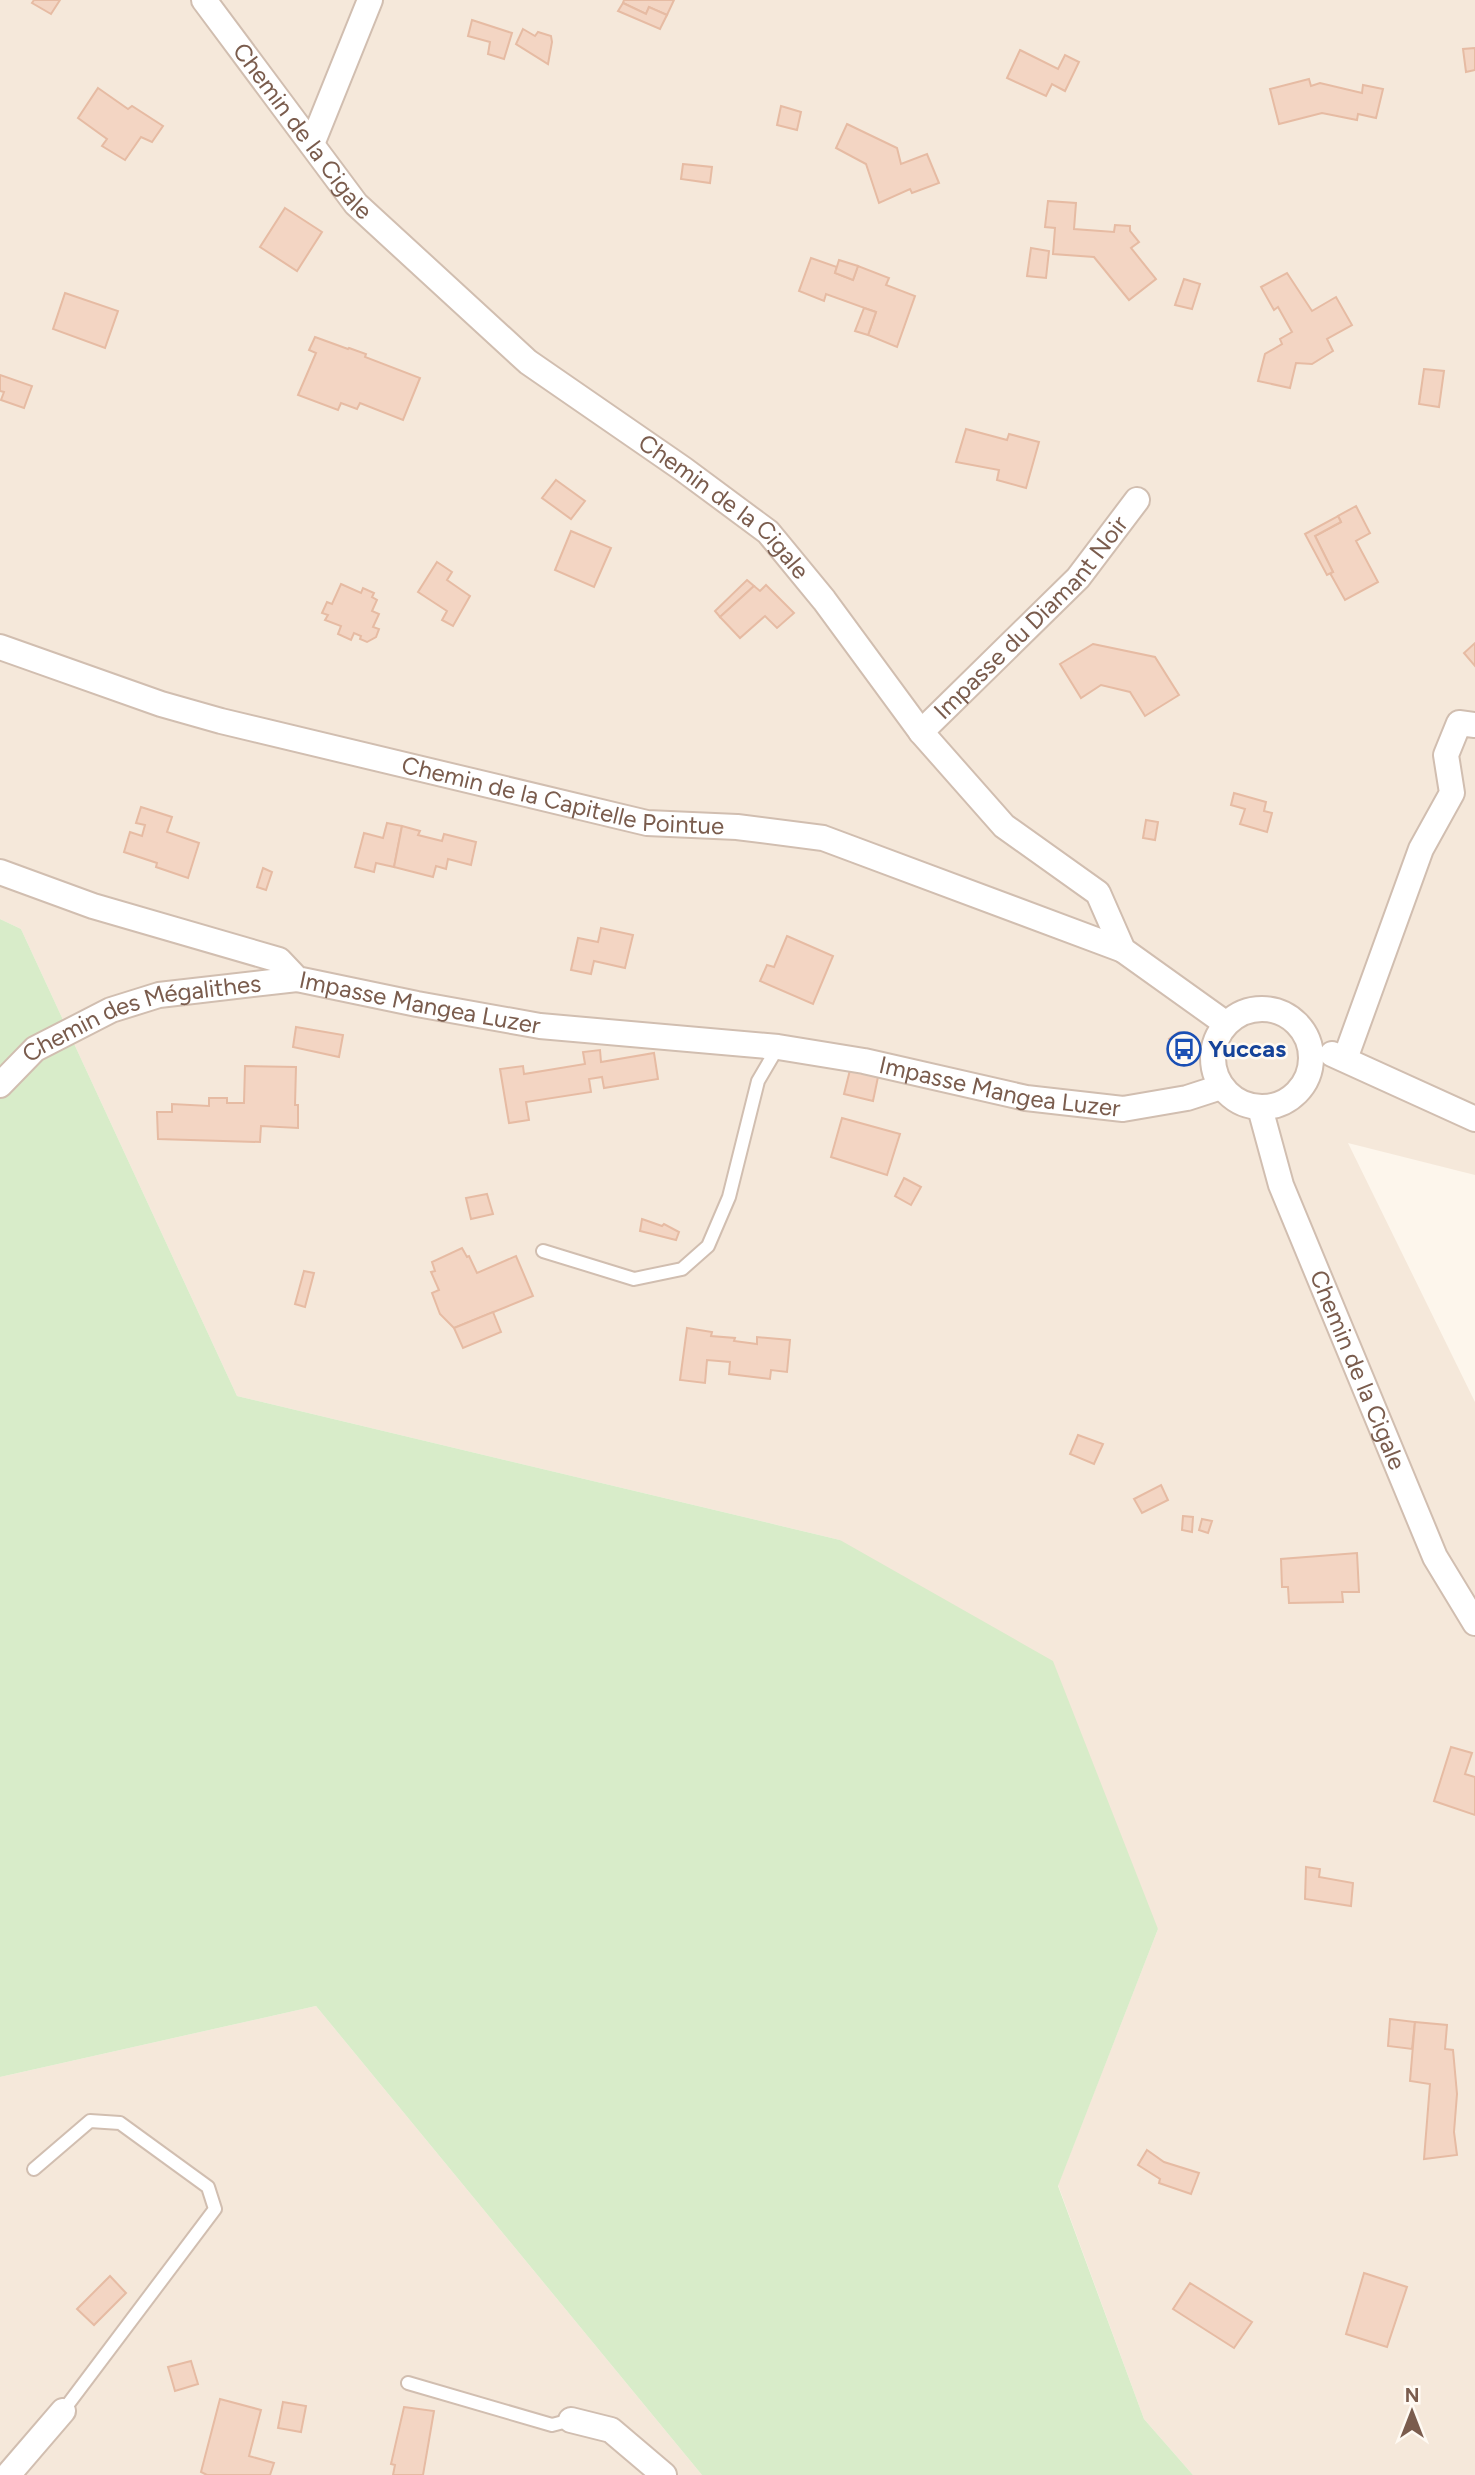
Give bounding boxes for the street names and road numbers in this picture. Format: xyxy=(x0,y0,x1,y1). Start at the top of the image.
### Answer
street label: Chemin de la Cigale xyxy=(227,37,378,225)
street label: Chemin de la Cigale xyxy=(633,428,816,585)
street label: Impasse du Diamant Noir xyxy=(928,510,1134,725)
street label: Chemin de la Capitelle Pointue xyxy=(399,750,725,840)
street label: Impasse Mangea Luzer xyxy=(297,965,543,1040)
street label: Chemin des Mégalithes xyxy=(15,968,262,1068)
street label: Impasse Mangea Luzer xyxy=(876,1050,1122,1123)
street label: Chemin de la Cigale xyxy=(1304,1266,1412,1474)

